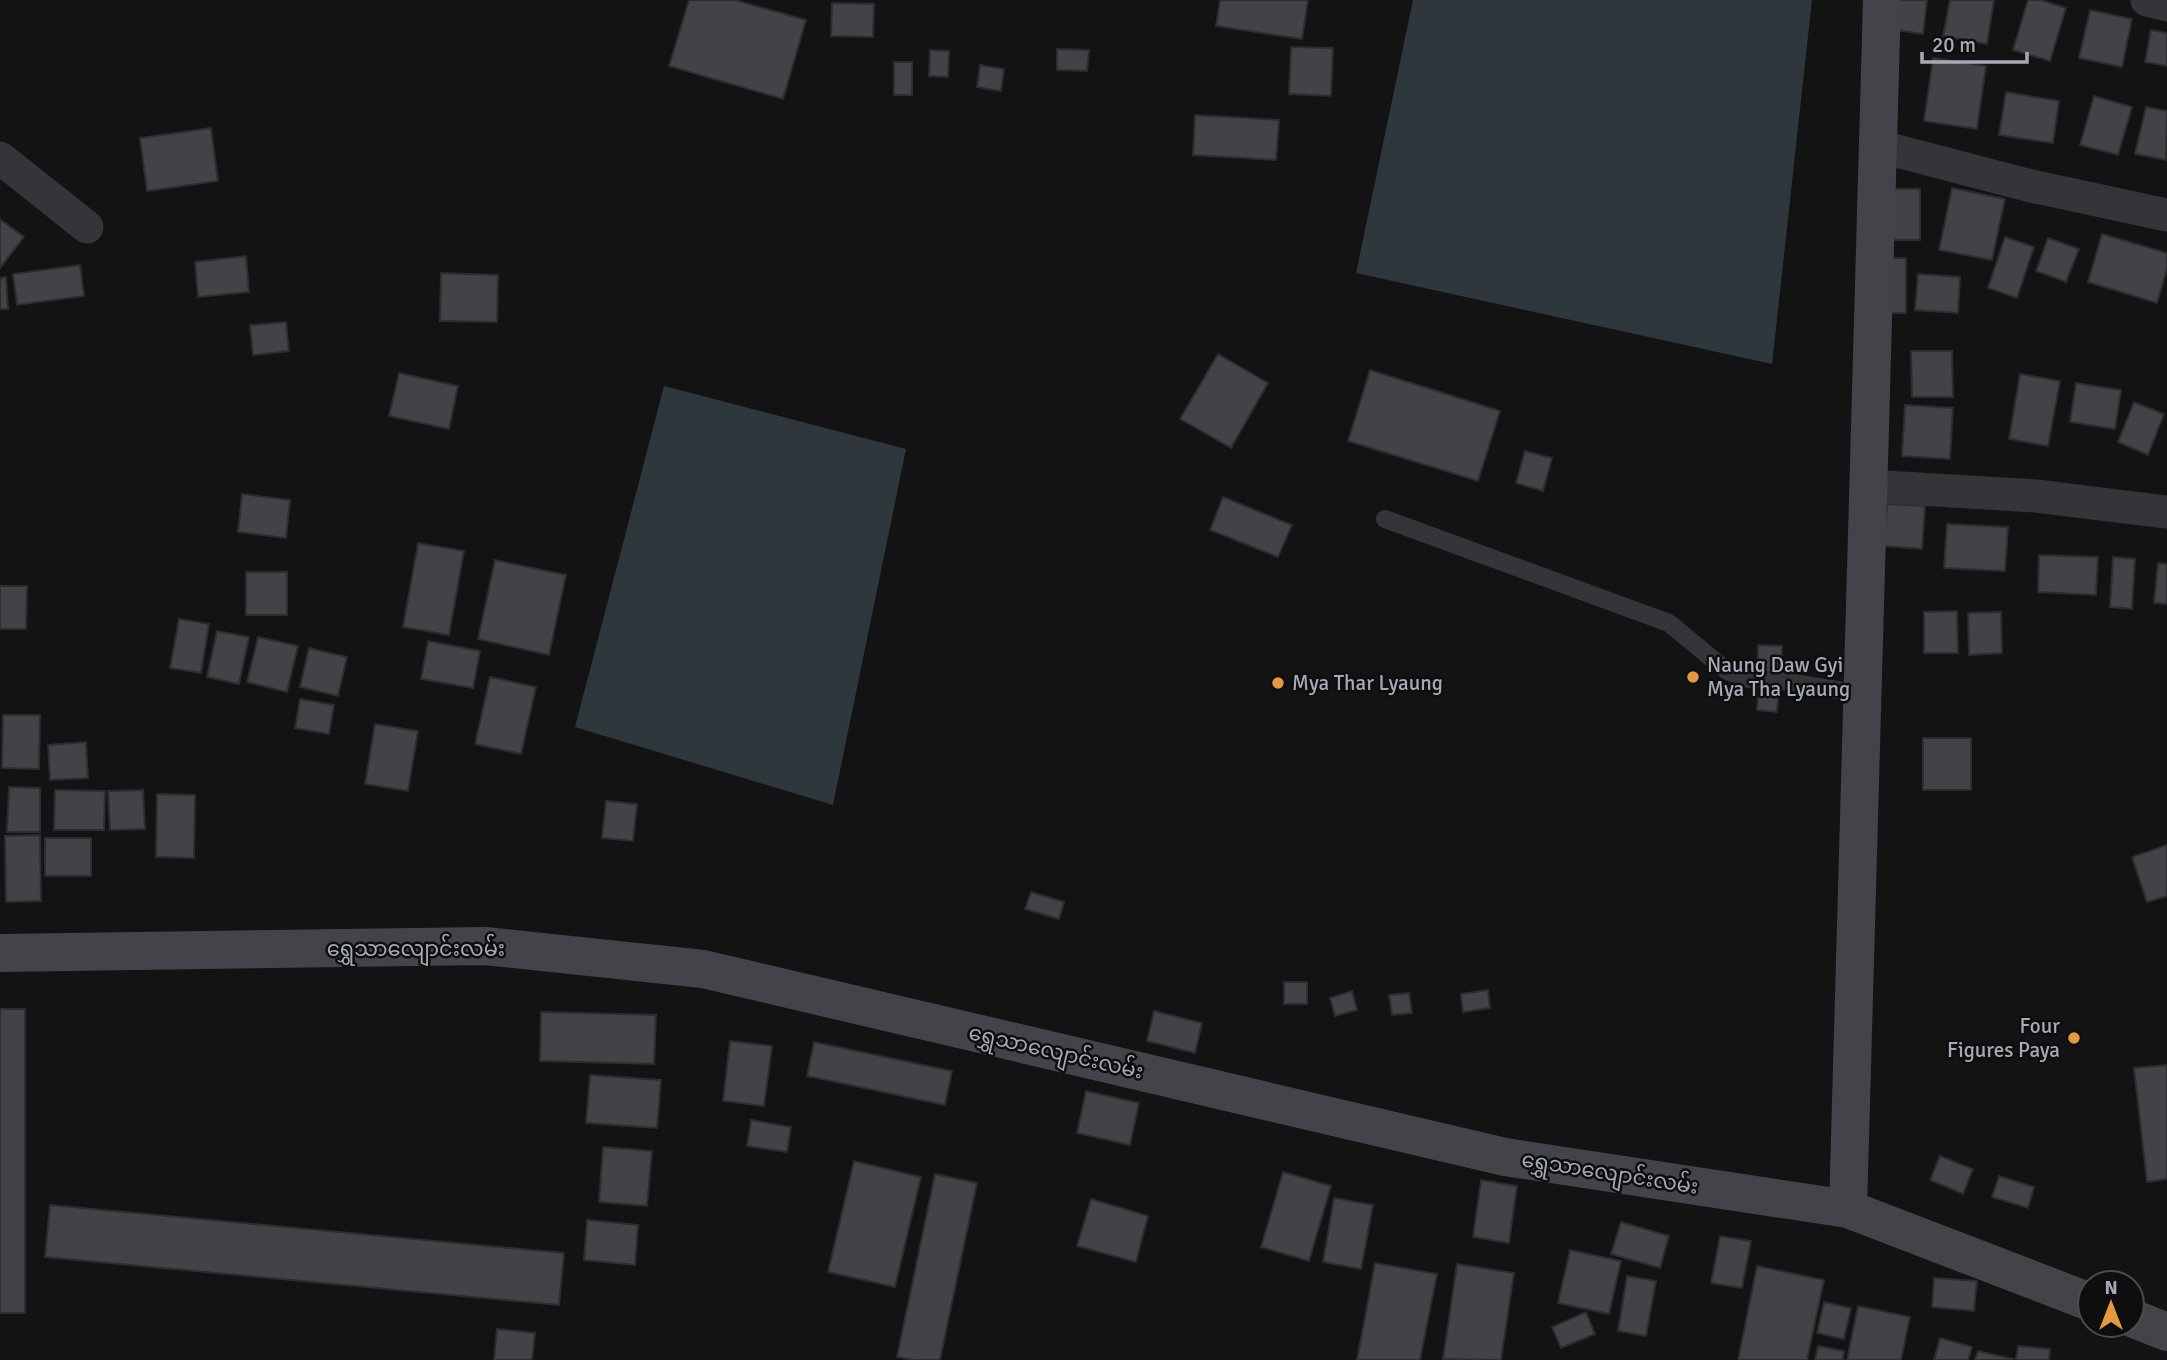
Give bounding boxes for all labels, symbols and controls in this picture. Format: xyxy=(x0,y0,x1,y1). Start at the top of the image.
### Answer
scale bar xyxy=(1922,21,2027,65)
text: 20 m xyxy=(1932,32,1976,58)
place label: Naung Daw Gyi Mya Tha Lyaung xyxy=(1707,652,1850,702)
marker: Naung Daw Gyi Mya Tha Lyaung xyxy=(1685,669,1701,685)
place label: Mya Thar Lyaung xyxy=(1292,670,1443,696)
marker: Mya Thar Lyaung xyxy=(1270,675,1286,691)
street label: ရွှေသာလျောင်းလမ်း xyxy=(327,933,505,967)
place label: Four Figures Paya xyxy=(1947,1013,2060,1063)
street label: ရွှေသာလျောင်းလမ်း xyxy=(965,1016,1146,1090)
marker: Four Figures Paya xyxy=(2066,1030,2082,1046)
street label: ရွှေသာလျောင်းလမ်း xyxy=(1519,1143,1701,1205)
north arrow xyxy=(2076,1269,2146,1339)
text: N xyxy=(2104,1276,2118,1300)

